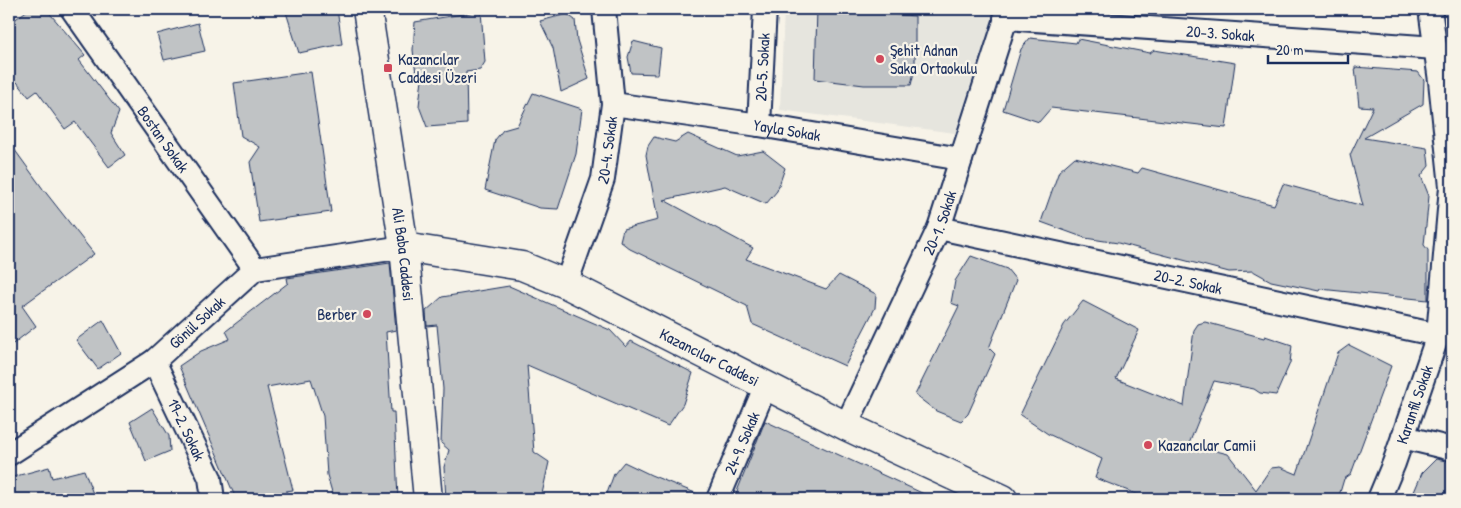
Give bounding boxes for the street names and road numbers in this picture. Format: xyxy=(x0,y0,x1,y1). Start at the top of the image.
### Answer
street label: 20-3. Sokak xyxy=(1185,20,1256,46)
street label: 20-5. Sokak xyxy=(749,32,775,102)
street label: Bostan Sokak xyxy=(132,101,195,177)
street label: Yayla Sokak xyxy=(752,113,823,146)
street label: 20-4. Sokak xyxy=(591,114,622,187)
street label: 20-1. Sokak xyxy=(917,187,961,258)
street label: Ali Baba Caddesi xyxy=(387,206,420,302)
street label: 20-2. Sokak xyxy=(1152,263,1225,300)
street label: Gönül Sokak xyxy=(164,290,230,354)
street label: Kazancılar Caddesi xyxy=(656,322,763,391)
street label: Karanfil Sokak xyxy=(1390,362,1438,447)
street label: 19-2. Sokak xyxy=(163,395,211,464)
street label: 24-9. Sokak xyxy=(719,408,765,478)

